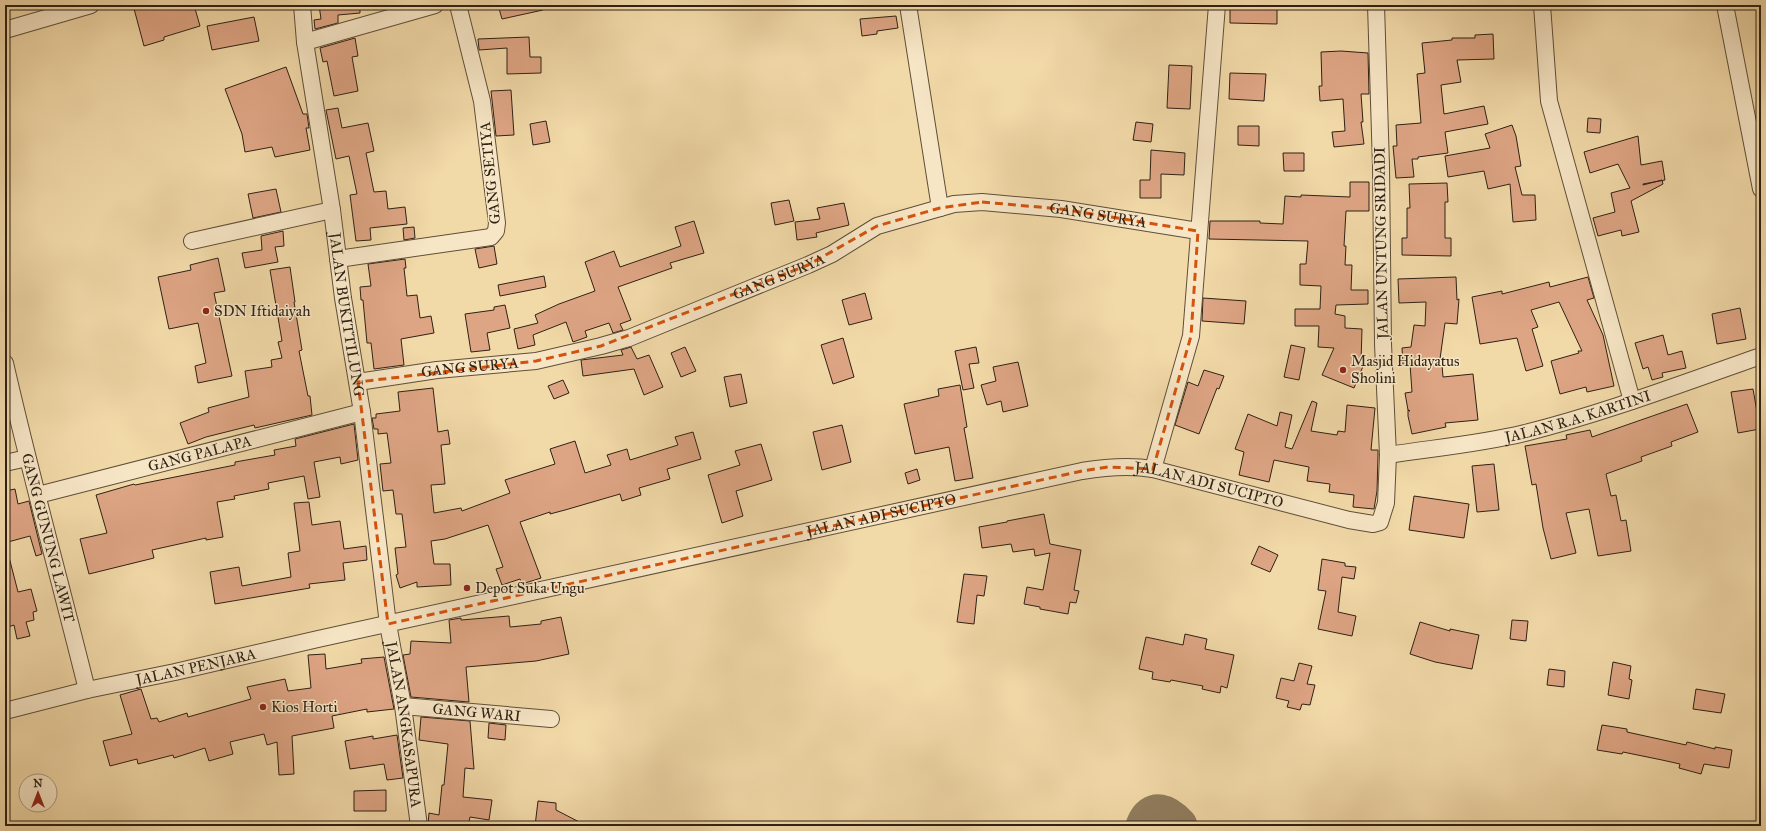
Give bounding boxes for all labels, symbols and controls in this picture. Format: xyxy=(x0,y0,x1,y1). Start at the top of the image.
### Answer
street label: GANG SETIYA xyxy=(476,121,504,225)
street label: JALAN UNTUNG SRIDADI xyxy=(1370,147,1393,341)
street label: GANG SURYA xyxy=(1049,199,1148,232)
street label: JALAN BUKITTILUNG xyxy=(325,230,368,398)
street label: GANG SURYA xyxy=(730,250,828,304)
place label: SDN Iftidaiyah xyxy=(214,302,311,320)
marker: SDN Iftidaiyah xyxy=(201,306,211,316)
place label: Masjid Hidayatus Sholini xyxy=(1351,352,1460,387)
street label: GANG SURYA xyxy=(420,354,520,381)
marker: Masjid Hidayatus Sholini xyxy=(1338,365,1348,375)
street label: JALAN R.A. KARTINI xyxy=(1501,386,1653,448)
street label: GANG PALAPA xyxy=(146,432,253,475)
street label: GANG GUNUNG LAWIT xyxy=(18,451,79,624)
street label: JALAN ADI SUCIPTO xyxy=(1132,458,1285,512)
street label: JALAN ADI SUCIPTO xyxy=(803,490,958,542)
place label: Depot Suka Ungu xyxy=(475,579,585,597)
marker: Depot Suka Ungu xyxy=(462,583,472,593)
street label: JALAN ANGKASAPURA xyxy=(381,638,425,809)
street label: JALAN PENJARA xyxy=(132,645,258,690)
place label: Kios Horti xyxy=(271,698,338,716)
street label: GANG WARI xyxy=(432,700,522,725)
marker: Kios Horti xyxy=(258,702,268,712)
north arrow xyxy=(18,773,58,813)
text: N xyxy=(33,777,43,790)

